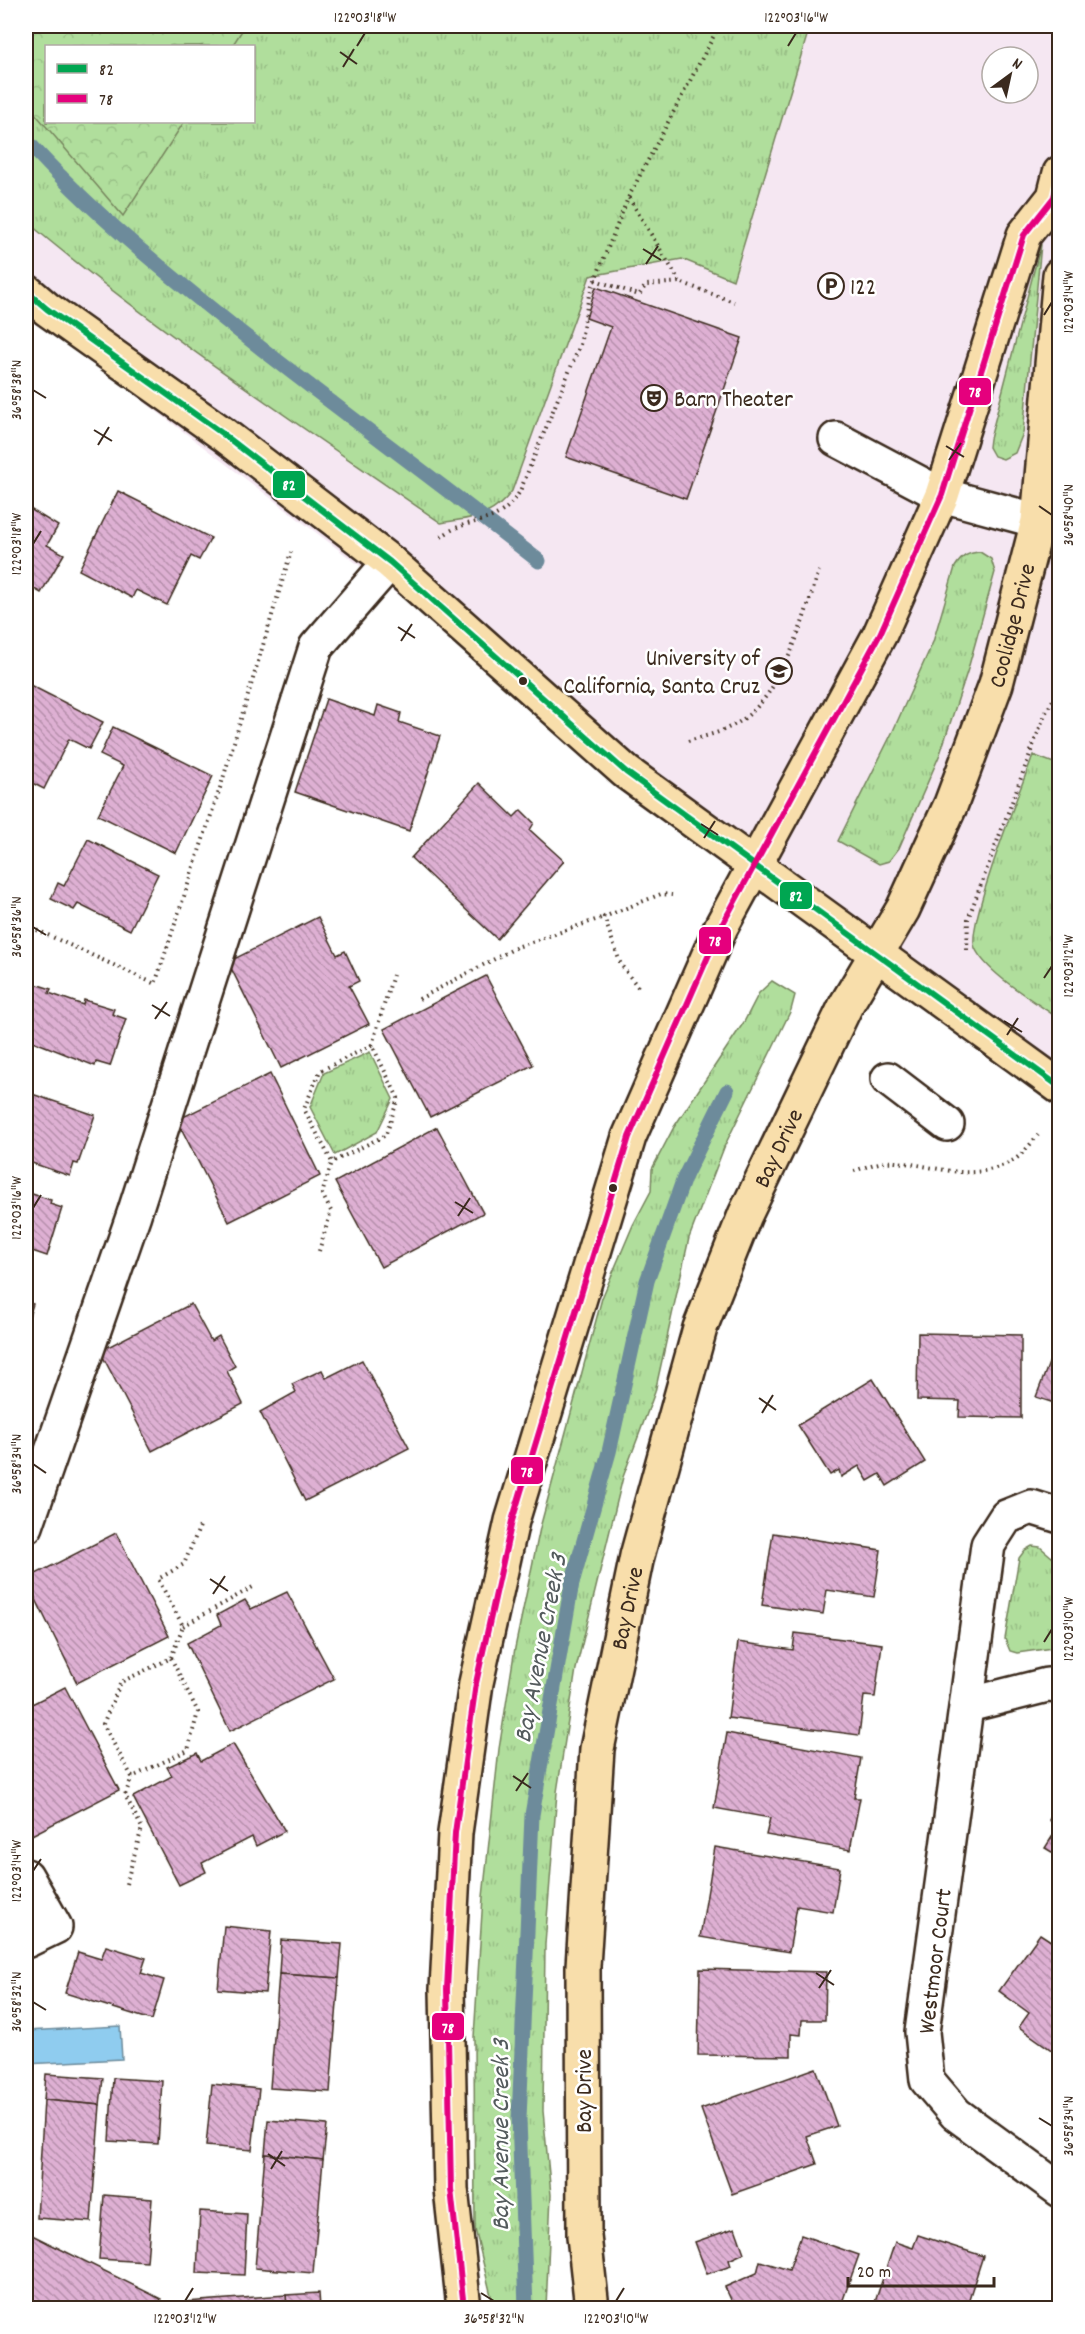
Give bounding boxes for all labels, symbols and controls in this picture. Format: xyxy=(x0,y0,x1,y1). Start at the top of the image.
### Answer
text: 122°03'18"W xyxy=(334,8,397,30)
text: 122°03'16"W xyxy=(764,8,828,30)
legend xyxy=(45,45,255,123)
north arrow xyxy=(980,45,1040,105)
text: N xyxy=(1007,53,1026,76)
text: 82 xyxy=(99,59,114,84)
text: 78 xyxy=(99,89,113,114)
text: 122°03'14"W xyxy=(1059,270,1081,333)
parking icon: 122 xyxy=(816,271,846,301)
place label: 122 xyxy=(850,272,876,306)
text: 36°58'38"N xyxy=(7,360,29,420)
line badge: 78 xyxy=(958,377,992,406)
text: 78 xyxy=(969,382,982,405)
theatre icon: Barn Theater xyxy=(639,383,669,413)
place label: Barn Theater xyxy=(674,384,793,418)
line badge: 82 xyxy=(272,470,306,499)
text: 82 xyxy=(282,475,296,498)
text: 36°58'40"N xyxy=(1059,484,1081,546)
text: 122°03'18"W xyxy=(7,512,29,575)
street label: Coolidge Drive xyxy=(982,560,1046,692)
place label: University of California, Santa Cruz xyxy=(563,643,761,705)
school or university icon: University of California, Santa Cruz xyxy=(764,656,794,686)
unlabelled marker xyxy=(517,675,529,687)
line badge: 82 xyxy=(779,881,813,910)
text: 82 xyxy=(789,886,803,909)
text: 36°58'36"N xyxy=(7,896,29,958)
line badge: 78 xyxy=(698,926,732,955)
text: 78 xyxy=(709,931,722,954)
text: 122°03'12"W xyxy=(1059,934,1081,997)
street label: Bay Drive xyxy=(747,1104,814,1194)
text: 122°03'16"W xyxy=(7,1176,29,1240)
unlabelled marker xyxy=(607,1182,619,1194)
text: 36°58'34"N xyxy=(7,1434,29,1494)
line badge: 78 xyxy=(510,1456,544,1485)
text: 78 xyxy=(521,1462,534,1485)
water label: Bay Avenue Creek 3 xyxy=(506,1549,579,1746)
street label: Bay Drive xyxy=(604,1564,654,1653)
text: 122°03'10"W xyxy=(1059,1596,1081,1661)
text: 122°03'14"W xyxy=(7,1839,29,1902)
street label: Westmoor Court xyxy=(911,1887,963,2036)
text: 36°58'32"N xyxy=(7,1972,29,2032)
line badge: 78 xyxy=(431,2012,465,2041)
text: 78 xyxy=(442,2018,455,2041)
water label: Bay Avenue Creek 3 xyxy=(484,2037,521,2231)
street label: Bay Drive xyxy=(569,2049,603,2133)
text: 36°58'34"N xyxy=(1059,2096,1081,2156)
scale bar xyxy=(848,2250,994,2288)
text: 20 m xyxy=(857,2261,891,2286)
text: 122°03'12"W xyxy=(154,2309,217,2331)
text: 36°58'32"N xyxy=(464,2309,524,2331)
text: 122°03'10"W xyxy=(584,2309,649,2331)

